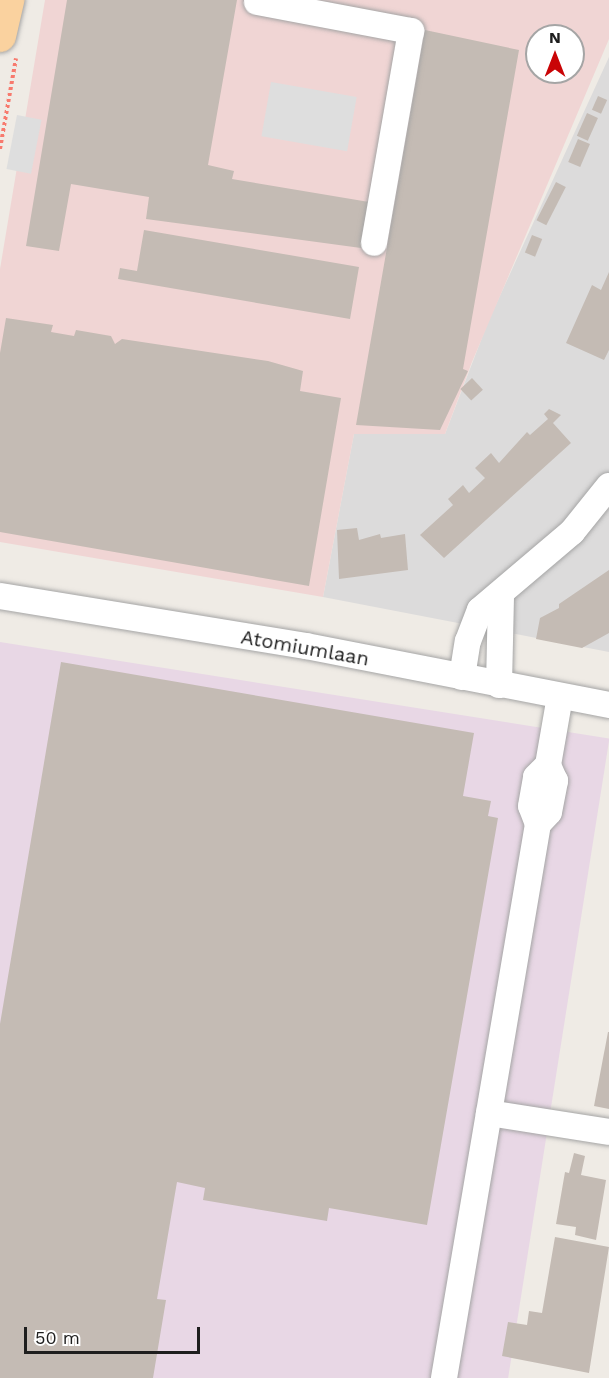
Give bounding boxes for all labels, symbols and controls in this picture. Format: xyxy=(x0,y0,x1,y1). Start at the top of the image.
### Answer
north arrow xyxy=(525,24,585,84)
text: N xyxy=(549,28,561,47)
street label: Atomiumlaan xyxy=(239,625,371,671)
scale bar xyxy=(27,1315,202,1353)
text: 50 m xyxy=(35,1327,80,1348)

